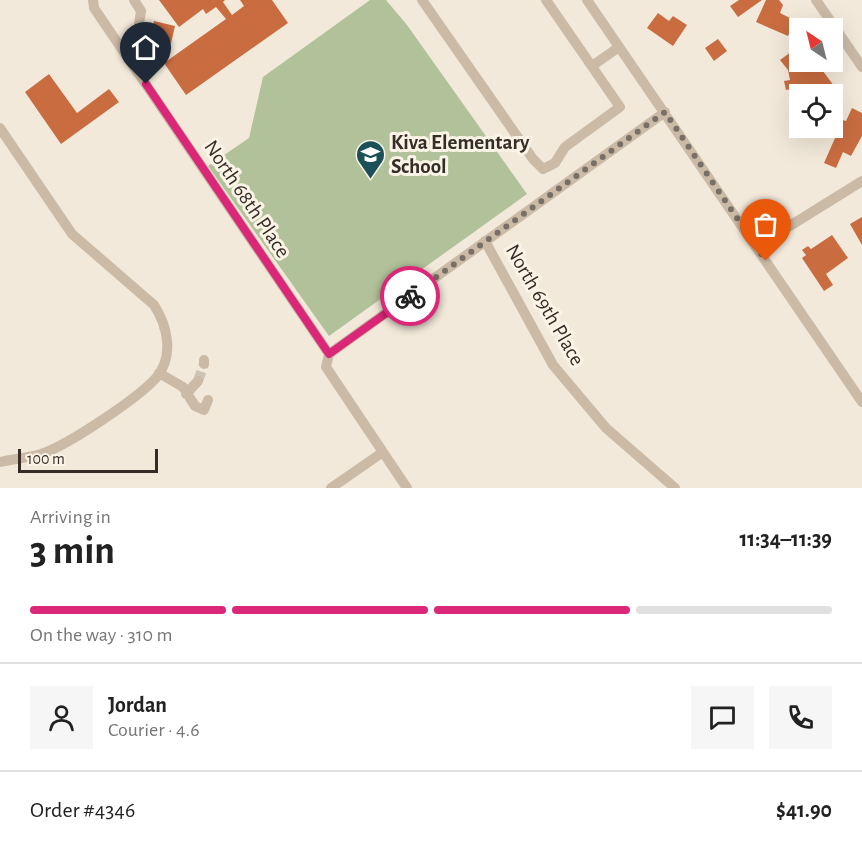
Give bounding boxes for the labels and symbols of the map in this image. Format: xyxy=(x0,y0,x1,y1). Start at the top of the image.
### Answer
north arrow xyxy=(789,18,843,72)
pin xyxy=(120,22,171,84)
place label: Kiva Elementary School xyxy=(391,132,530,177)
street label: North 68th Place xyxy=(200,137,294,261)
school or university icon: Kiva Elementary School xyxy=(354,138,386,180)
pin xyxy=(740,199,791,261)
street label: North 69th Place xyxy=(502,241,588,369)
courier xyxy=(380,266,440,326)
scale bar xyxy=(18,446,158,474)

